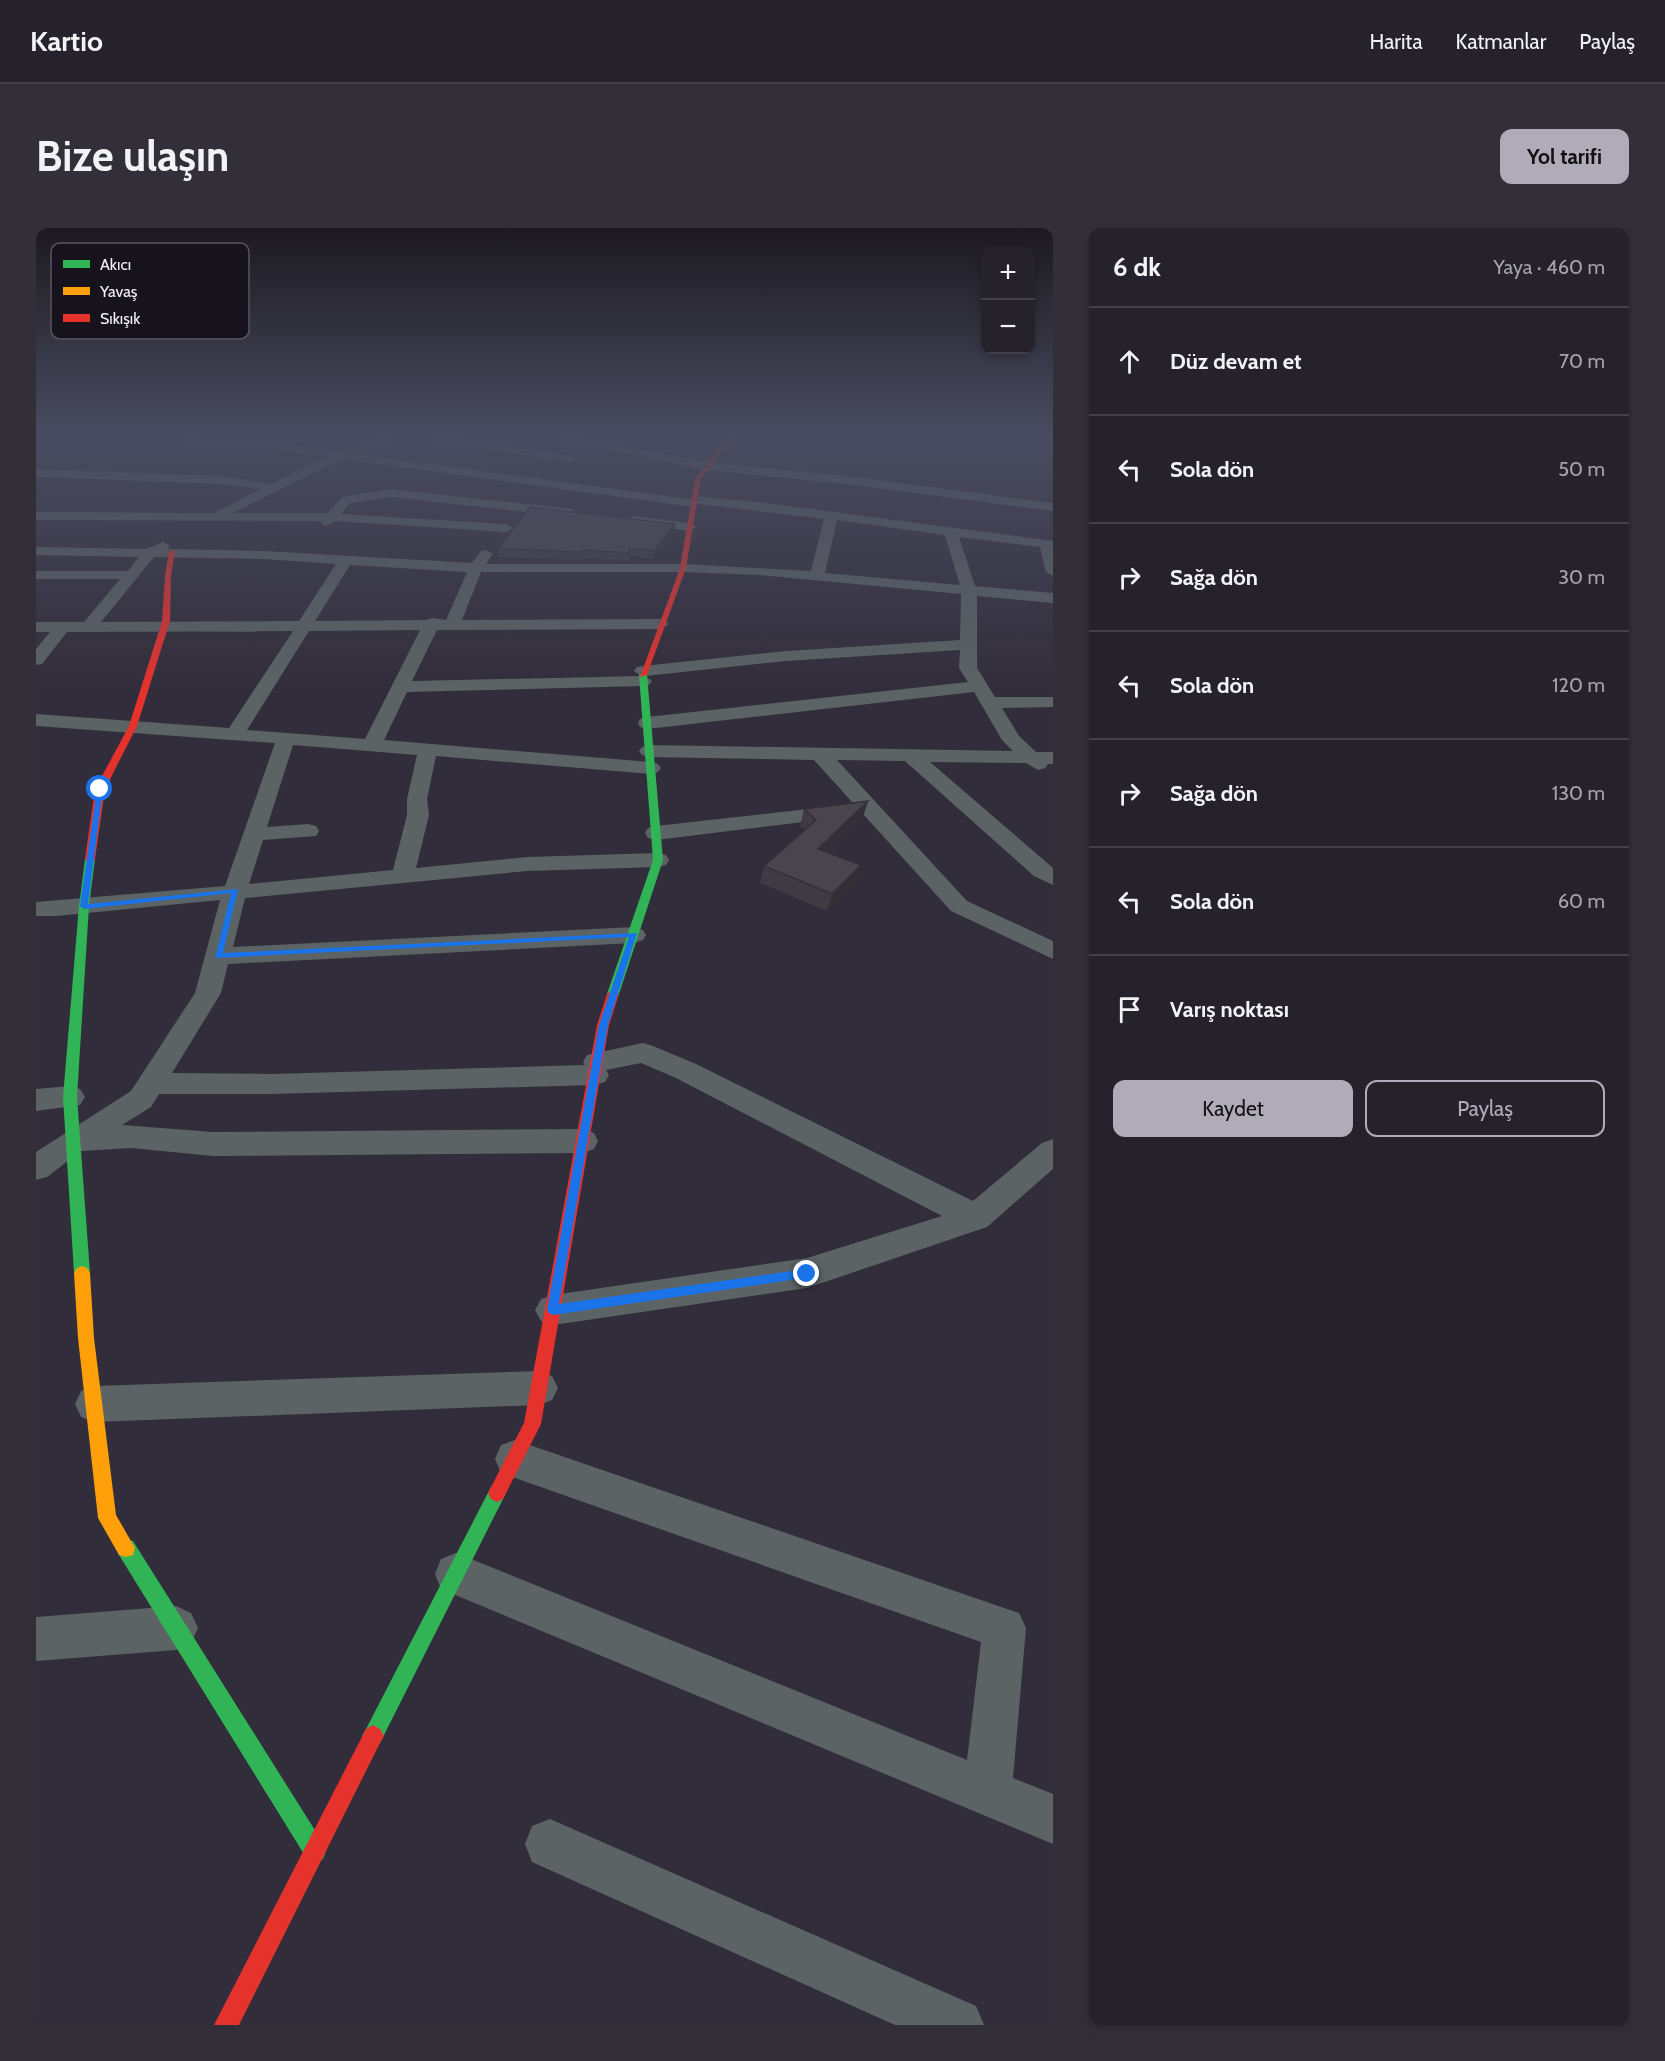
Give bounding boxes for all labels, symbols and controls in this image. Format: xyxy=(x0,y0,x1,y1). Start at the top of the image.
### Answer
text: Kartio xyxy=(30,24,103,58)
text: Harita xyxy=(1370,29,1423,54)
text: Katmanlar xyxy=(1456,29,1546,54)
text: Paylaş xyxy=(1579,29,1635,54)
button: Yol tarifi xyxy=(1500,129,1629,184)
text: Bize ulaşın xyxy=(36,130,229,182)
legend xyxy=(51,243,249,339)
map controls xyxy=(981,246,1035,354)
button: + xyxy=(981,246,1035,300)
text: 6 dk xyxy=(1113,251,1161,283)
text: Akıcı xyxy=(100,255,131,274)
text: Yaya · 460 m xyxy=(1494,255,1605,279)
text: Yavaş xyxy=(99,282,138,301)
button: − xyxy=(981,300,1035,354)
text: Sıkışık xyxy=(100,309,141,328)
icon: ahead xyxy=(1113,345,1146,378)
text: Düz devam et xyxy=(1170,348,1302,375)
text: 70 m xyxy=(1559,349,1605,373)
icon: left xyxy=(1113,453,1146,486)
text: Sola dön xyxy=(1170,456,1254,483)
text: 50 m xyxy=(1558,457,1605,481)
icon: right xyxy=(1113,561,1146,594)
text: Sağa dön xyxy=(1170,564,1258,591)
text: 30 m xyxy=(1558,565,1605,589)
icon: left xyxy=(1113,669,1146,702)
text: Sola dön xyxy=(1170,672,1254,699)
text: 120 m xyxy=(1552,673,1605,697)
route start xyxy=(86,775,112,801)
icon: right xyxy=(1113,777,1146,810)
text: Sağa dön xyxy=(1170,780,1258,807)
text: 130 m xyxy=(1552,781,1605,805)
icon: left xyxy=(1113,885,1146,918)
text: Sola dön xyxy=(1170,888,1254,915)
text: 60 m xyxy=(1558,889,1605,913)
icon: arrive xyxy=(1113,993,1146,1026)
text: Varış noktası xyxy=(1170,996,1289,1023)
button: Kaydet xyxy=(1113,1080,1353,1137)
button: Paylaş xyxy=(1365,1080,1605,1137)
route end xyxy=(793,1260,819,1286)

